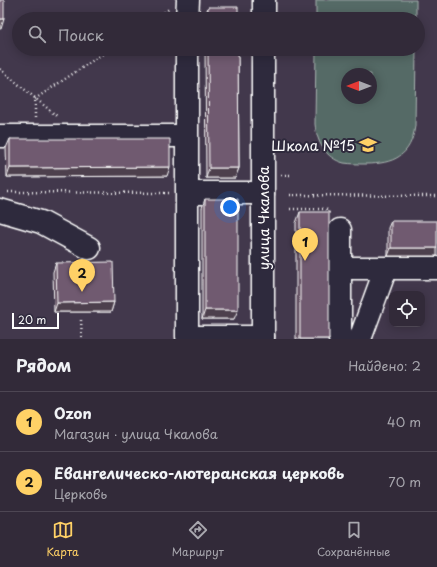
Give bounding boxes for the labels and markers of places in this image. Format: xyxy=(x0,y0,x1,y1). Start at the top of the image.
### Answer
place label: Школа №15 xyxy=(271,135,355,156)
school or university icon: Школа №15 xyxy=(358,135,378,155)
pin: 1 xyxy=(292,228,318,261)
pin: 2 xyxy=(69,259,95,292)

